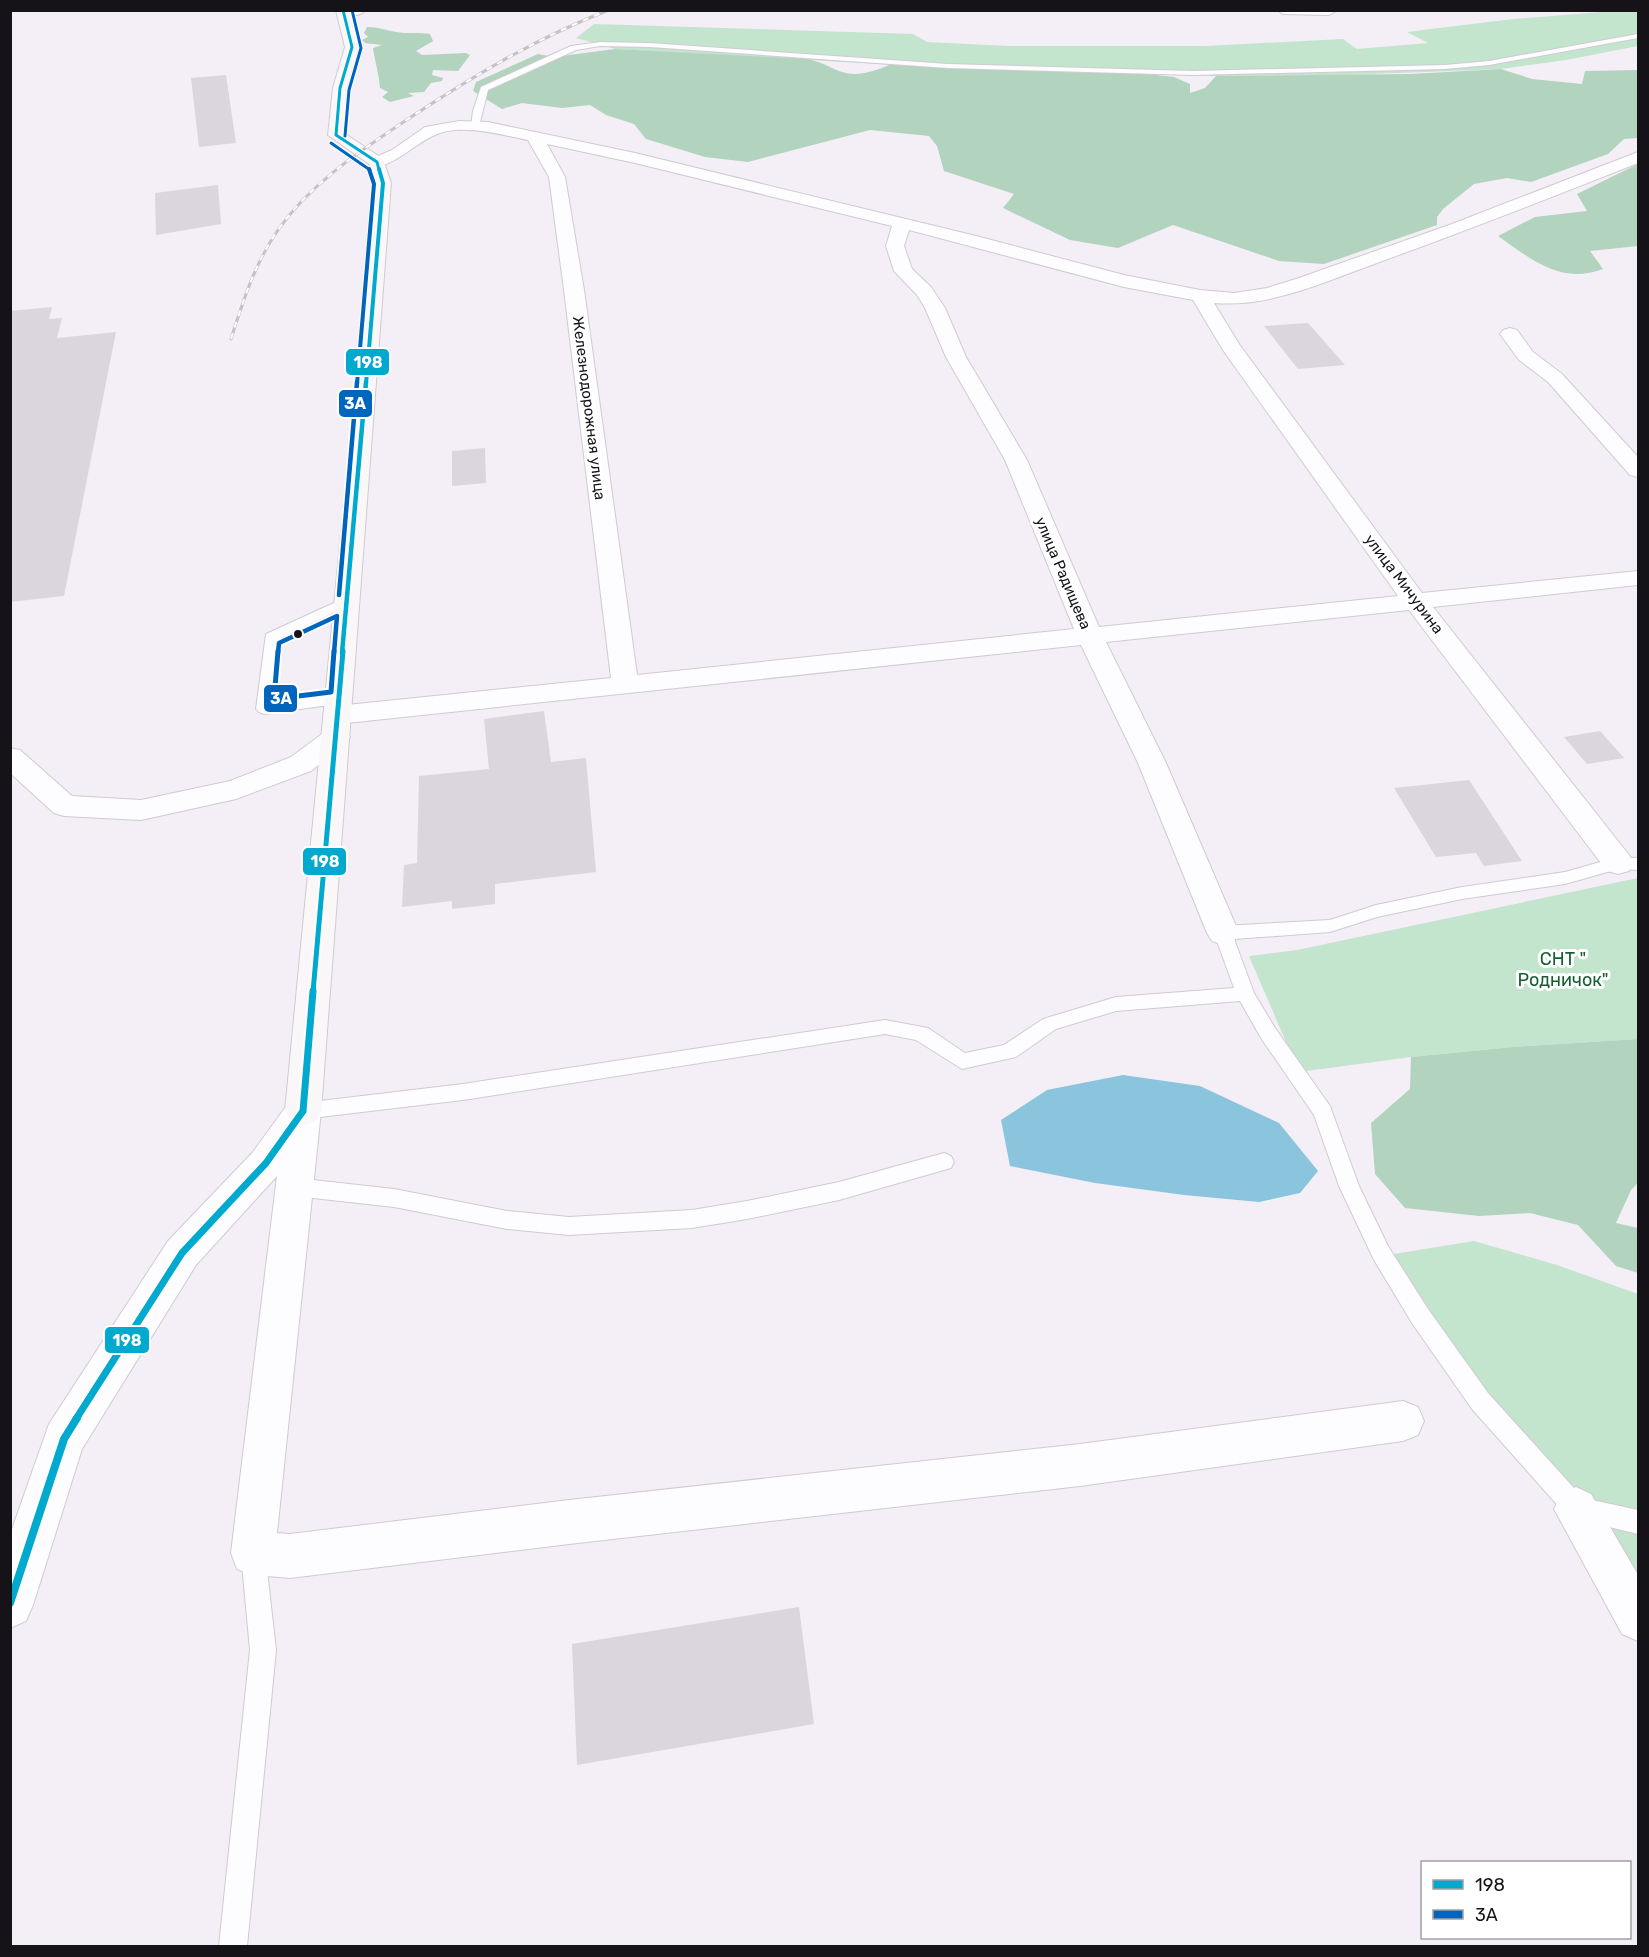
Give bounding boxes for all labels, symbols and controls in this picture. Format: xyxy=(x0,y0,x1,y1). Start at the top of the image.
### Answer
street label: Железнодорожная улица xyxy=(569,315,609,501)
line badge: 198 xyxy=(345,348,390,376)
text: 198 xyxy=(353,353,383,372)
line badge: 3А xyxy=(338,389,373,418)
text: 3А xyxy=(344,394,367,413)
street label: улица Радищева xyxy=(1031,514,1095,632)
street label: улица Мичурина xyxy=(1361,531,1447,637)
unlabelled marker xyxy=(292,628,304,640)
line badge: 3А xyxy=(263,684,298,713)
text: 3А xyxy=(270,689,293,708)
line badge: 198 xyxy=(302,847,347,876)
text: 198 xyxy=(310,852,340,871)
park label: СНТ " Родничок" xyxy=(1517,948,1609,991)
line badge: 198 xyxy=(104,1326,150,1354)
text: 198 xyxy=(112,1331,142,1350)
legend xyxy=(1421,1861,1631,1939)
text: 198 xyxy=(1475,1874,1505,1896)
text: 3А xyxy=(1475,1904,1498,1926)

